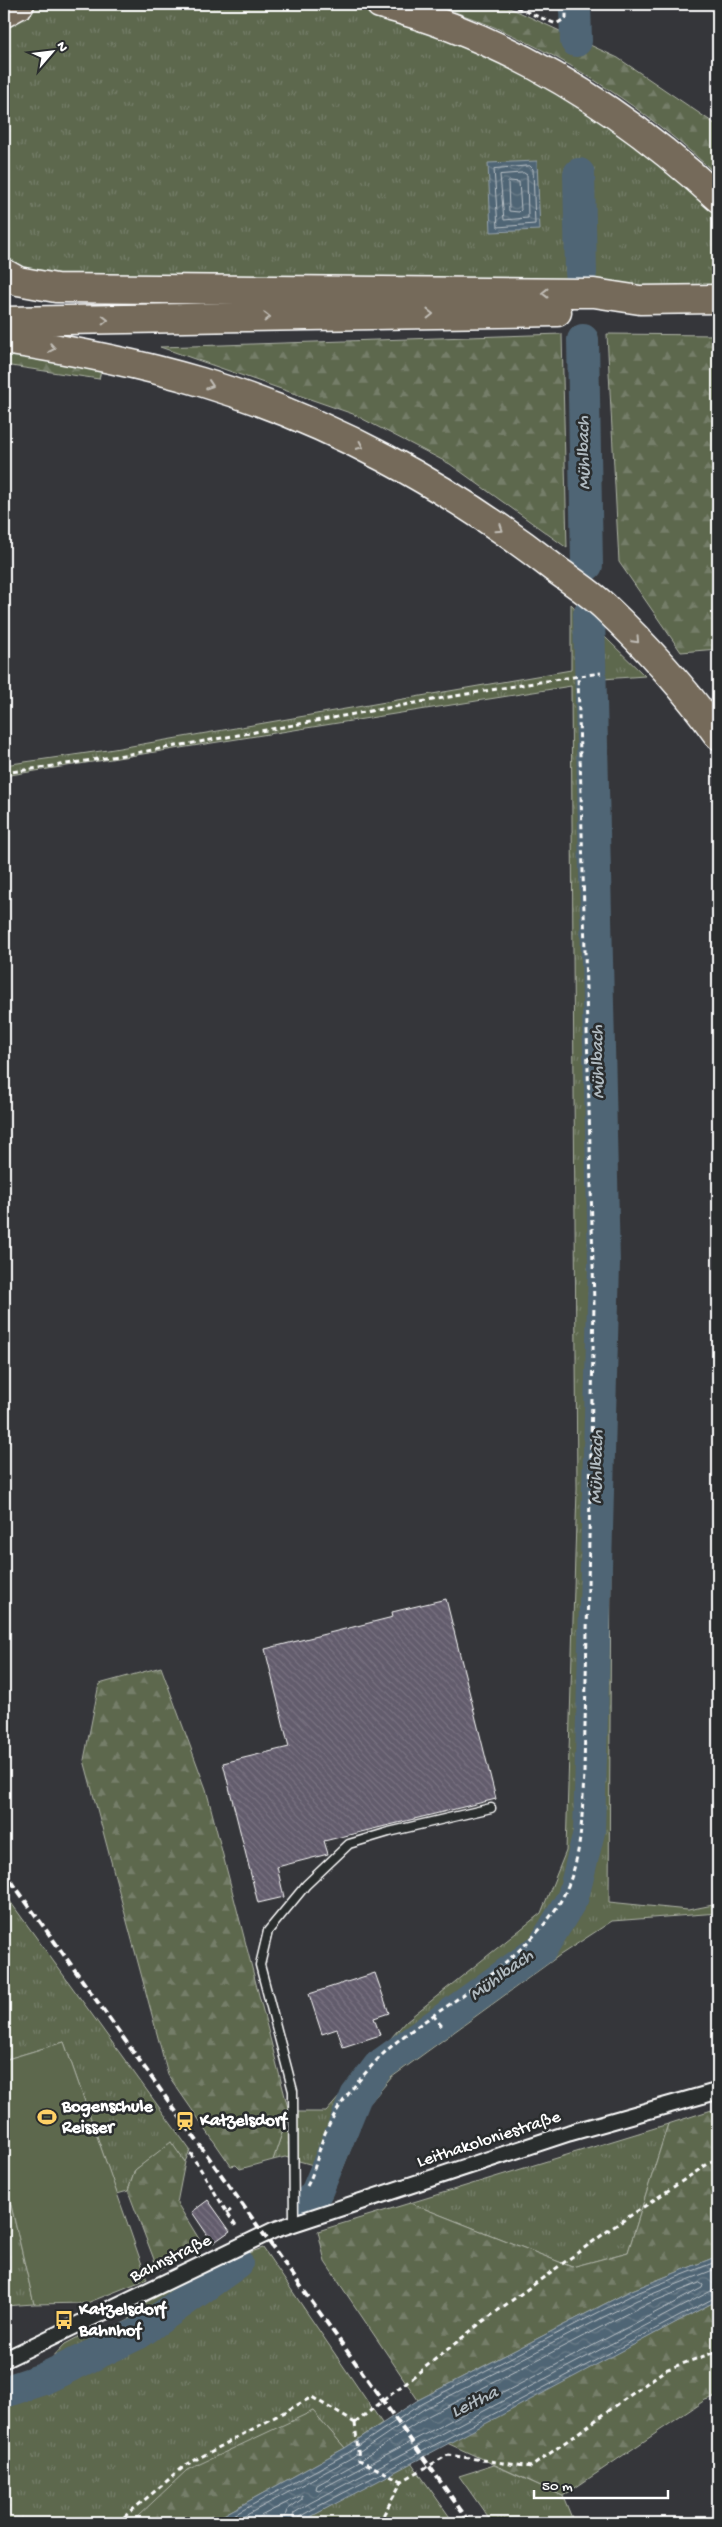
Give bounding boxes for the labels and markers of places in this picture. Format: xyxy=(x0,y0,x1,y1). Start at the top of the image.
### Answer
place label: Bogenschule Reisser xyxy=(61,2097,153,2139)
sports icon: Bogenschule Reisser xyxy=(36,2106,58,2128)
station icon: Katzelsdorf xyxy=(174,2110,196,2132)
place label: Katzelsdorf xyxy=(199,2111,288,2132)
place label: Katzelsdorf Bahnhof xyxy=(78,2300,167,2342)
bus stop icon: Katzelsdorf Bahnhof xyxy=(53,2309,75,2331)

